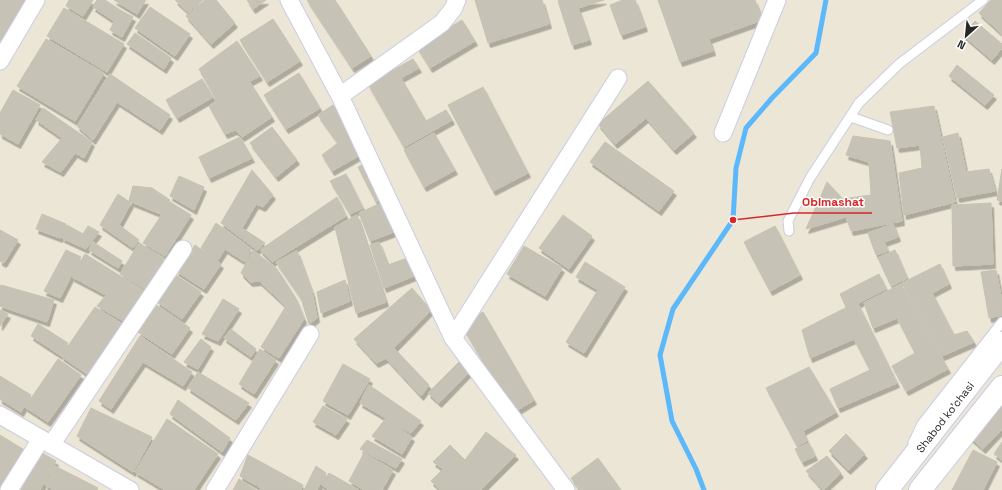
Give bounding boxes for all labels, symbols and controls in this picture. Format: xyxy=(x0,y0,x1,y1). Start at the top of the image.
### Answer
north arrow xyxy=(946,16,986,56)
text: N xyxy=(955,37,968,53)
callout: Obimashat xyxy=(794,189,872,213)
text: Obimashat xyxy=(802,194,864,210)
street label: Shabod ko'chasi xyxy=(913,379,977,455)

